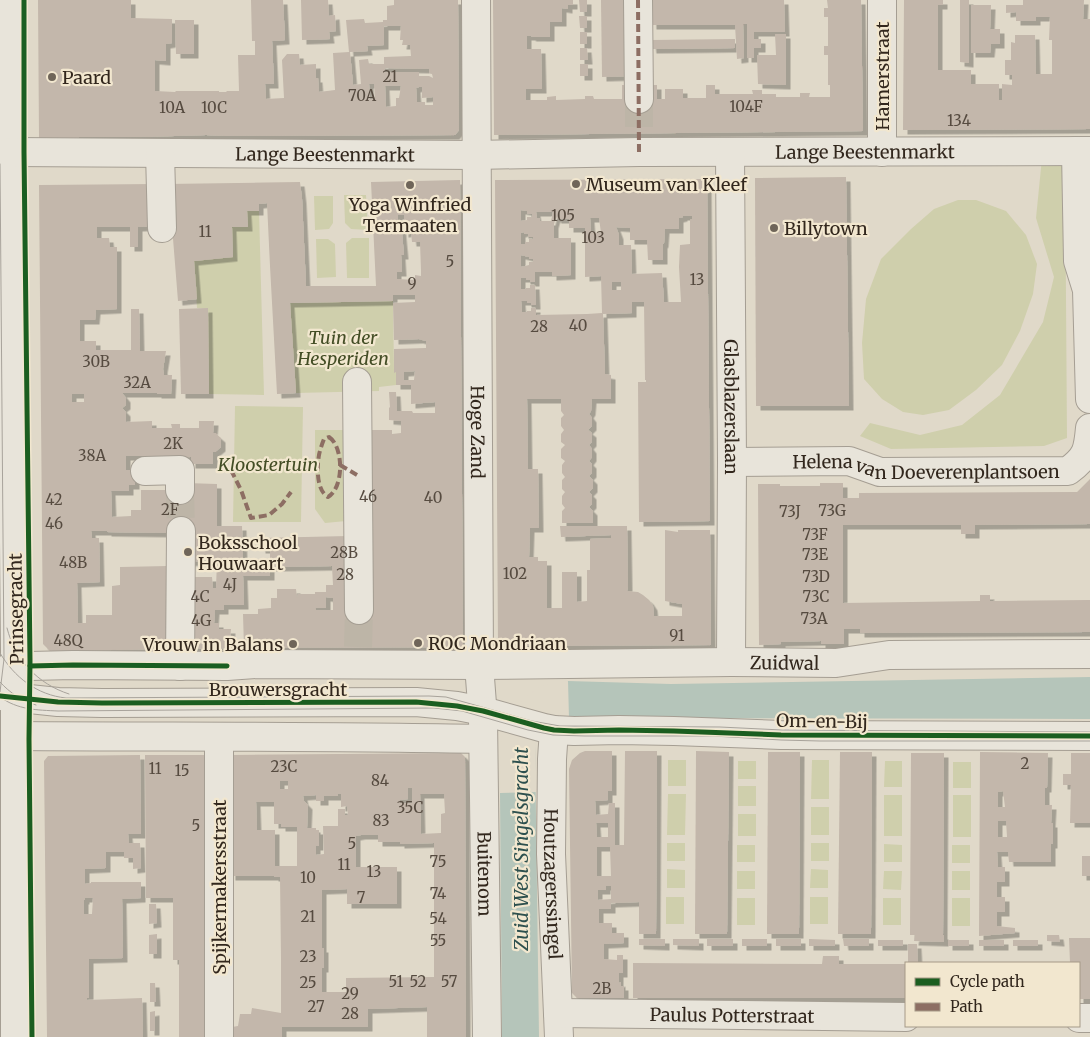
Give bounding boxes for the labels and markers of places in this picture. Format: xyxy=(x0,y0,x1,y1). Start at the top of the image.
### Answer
place label: Paard xyxy=(62,66,111,89)
marker: Paard xyxy=(46,71,58,83)
place label: Museum van Kleef xyxy=(586,173,748,196)
marker: Museum van Kleef xyxy=(570,178,582,190)
marker: Yoga Winfried Termaaten xyxy=(404,179,416,191)
place label: Yoga Winfried Termaaten xyxy=(348,193,471,237)
place label: Billytown xyxy=(784,217,868,240)
marker: Billytown xyxy=(768,222,780,234)
place label: Boksschool Houwaart xyxy=(198,531,298,575)
marker: Boksschool Houwaart xyxy=(182,546,194,558)
place label: ROC Mondriaan xyxy=(428,632,566,655)
place label: Vrouw in Balans xyxy=(142,633,283,656)
marker: ROC Mondriaan xyxy=(412,637,424,649)
marker: Vrouw in Balans xyxy=(287,638,299,650)

